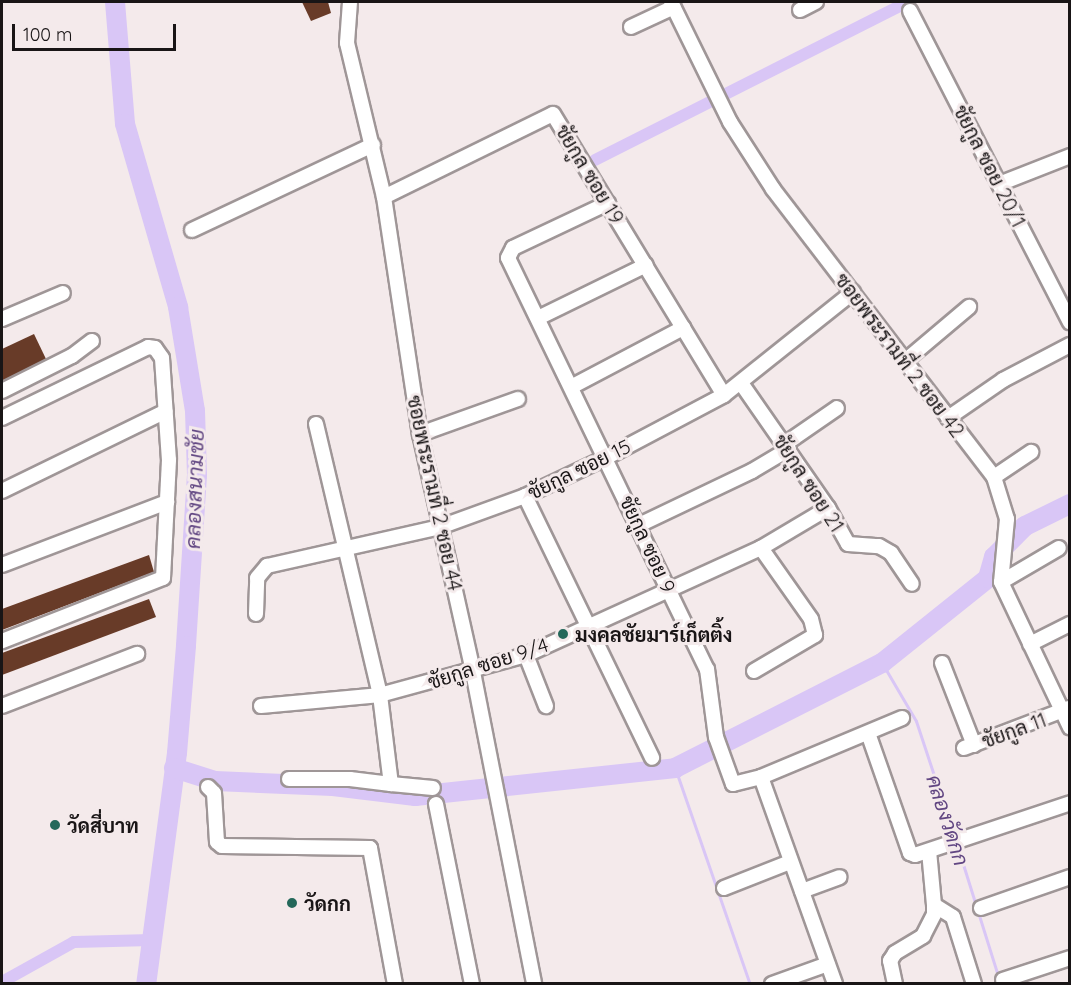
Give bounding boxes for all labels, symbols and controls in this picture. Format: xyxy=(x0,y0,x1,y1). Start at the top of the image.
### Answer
scale bar xyxy=(15,12,178,50)
text: 100 m xyxy=(23,23,72,46)
street label: ชัยกูล ซอย 20/1 xyxy=(949,101,1031,231)
street label: ชัยกูล ซอย 19 xyxy=(551,120,629,228)
street label: ซอยพระรามที่ 2 ซอย 42 xyxy=(830,268,970,442)
street label: ซอยพระรามที่ 2 ซอย 44 xyxy=(403,393,467,593)
water label: คลองสนามชัย xyxy=(179,429,209,549)
street label: ชัยกูล ซอย 21 xyxy=(769,430,849,536)
street label: ชัยกูล ซอย 15 xyxy=(524,434,634,504)
street label: ชัยกูล ซอย 9 xyxy=(615,492,681,596)
place label: มงคลชัยมาร์เก็ตติ้ง xyxy=(575,622,732,646)
marker: มงคลชัยมาร์เก็ตติ้ง xyxy=(556,627,570,641)
street label: ชัยกูล ซอย 9/4 xyxy=(425,632,551,694)
street label: ชัยกูล 11 xyxy=(978,707,1050,753)
water label: คลองวัดกก xyxy=(921,771,975,869)
place label: วัดสี่บาท xyxy=(67,813,139,837)
marker: วัดสี่บาท xyxy=(48,818,62,832)
place label: วัดกก xyxy=(304,891,351,915)
marker: วัดกก xyxy=(285,896,299,910)

